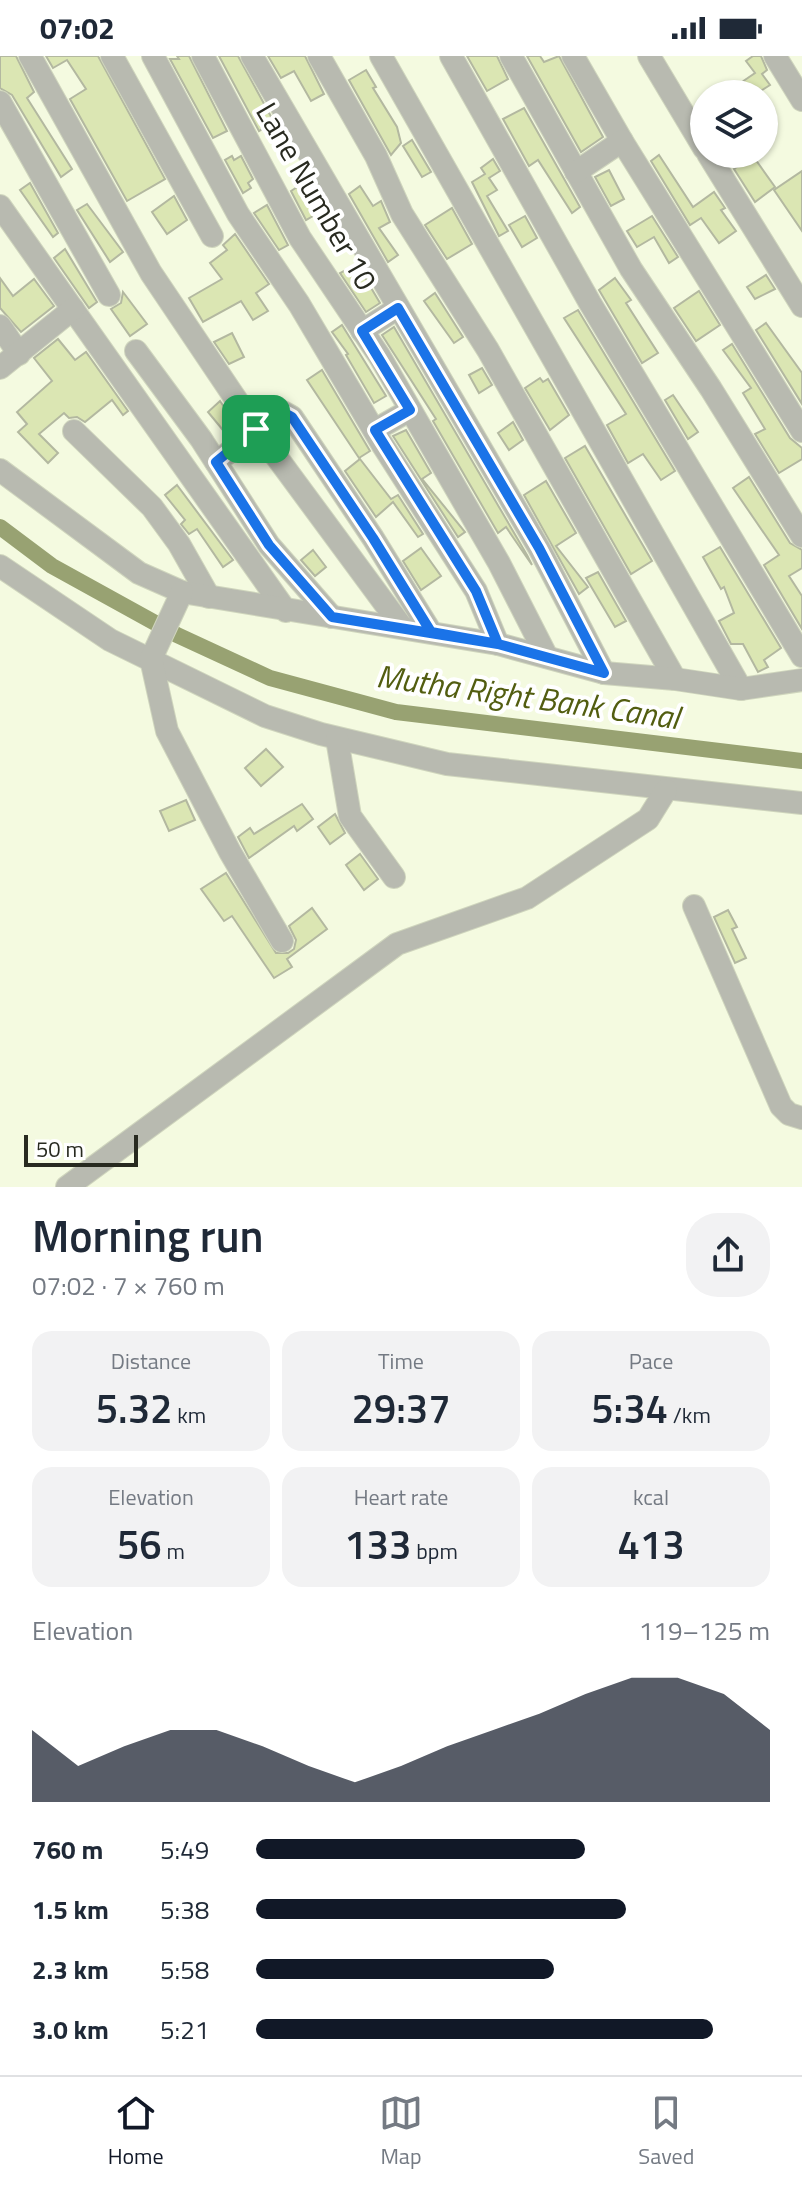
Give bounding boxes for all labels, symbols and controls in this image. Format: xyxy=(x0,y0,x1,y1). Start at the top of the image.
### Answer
text: 07:02 xyxy=(40,5,115,51)
map controls xyxy=(690,80,778,168)
button: layers xyxy=(690,80,778,168)
street label: Lane Number 10 xyxy=(245,94,389,298)
pin xyxy=(222,395,290,463)
icon: arrive xyxy=(234,407,278,451)
water label: Mutha Right Bank Canal xyxy=(374,651,685,741)
scale bar xyxy=(24,1131,138,1167)
text: 50 m xyxy=(36,1132,84,1166)
text: Morning run xyxy=(32,1202,264,1269)
button: share xyxy=(686,1213,770,1297)
text: 07:02 · 7 × 760 m xyxy=(32,1266,225,1305)
text: Distance xyxy=(111,1344,191,1378)
text: Time xyxy=(378,1344,424,1378)
text: Pace xyxy=(629,1344,673,1378)
text: 5.32 xyxy=(96,1378,172,1439)
text: 29:37 xyxy=(351,1378,451,1439)
text: 5:34 xyxy=(591,1378,668,1439)
text: km xyxy=(172,1398,206,1432)
text: /km xyxy=(668,1398,711,1432)
text: Elevation xyxy=(108,1480,194,1514)
text: Heart rate xyxy=(354,1480,448,1514)
text: kcal xyxy=(633,1480,669,1514)
text: 56 xyxy=(117,1514,162,1575)
text: 133 xyxy=(344,1514,411,1575)
text: 413 xyxy=(617,1514,685,1575)
text: m xyxy=(162,1534,185,1568)
text: bpm xyxy=(411,1534,458,1568)
text: Elevation xyxy=(32,1611,133,1650)
text: 119–125 m xyxy=(639,1611,770,1650)
text: 760 m xyxy=(32,1830,103,1869)
text: 5:49 xyxy=(160,1830,209,1869)
text: 1.5 km xyxy=(32,1890,109,1929)
text: 5:38 xyxy=(160,1890,209,1929)
text: 2.3 km xyxy=(32,1950,109,1989)
text: 5:58 xyxy=(160,1950,209,1989)
text: 3.0 km xyxy=(32,2010,109,2049)
text: 5:21 xyxy=(160,2010,209,2049)
tab: Home xyxy=(108,2091,164,2173)
tab: Map xyxy=(379,2091,423,2173)
tab: Saved xyxy=(638,2091,694,2173)

